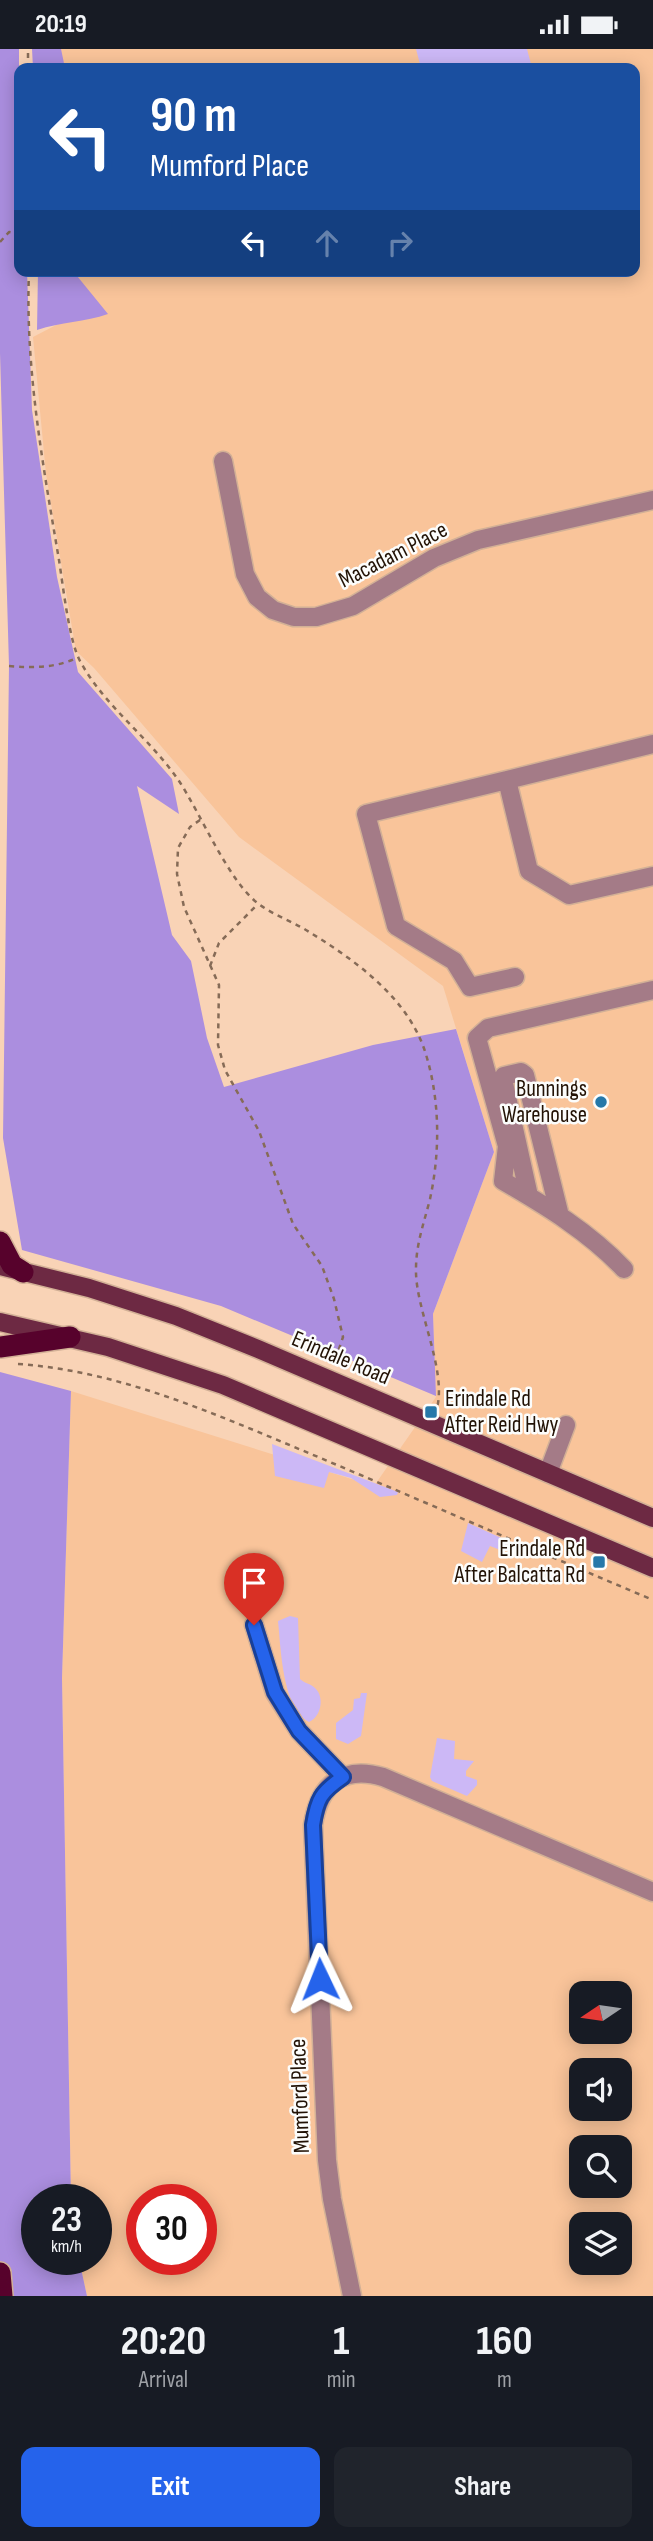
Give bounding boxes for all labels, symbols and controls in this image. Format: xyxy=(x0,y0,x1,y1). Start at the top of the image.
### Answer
text: 20:19 xyxy=(35,9,87,40)
text: 90 m xyxy=(150,87,237,146)
icon: left xyxy=(35,91,126,182)
text: Mumford Place xyxy=(150,147,309,186)
icon: left xyxy=(235,224,273,262)
icon: ahead xyxy=(308,224,346,262)
icon: right xyxy=(381,224,419,262)
street label: Macadam Place xyxy=(334,516,452,594)
place label: Bunnings Warehouse xyxy=(502,1075,587,1129)
marker: Bunnings Warehouse xyxy=(593,1094,609,1110)
street label: Erindale Road xyxy=(288,1325,394,1391)
place label: Erindale Rd After Reid Hwy xyxy=(444,1385,559,1439)
marker: Erindale Rd After Reid Hwy xyxy=(423,1404,439,1420)
place label: Erindale Rd After Balcatta Rd xyxy=(454,1535,585,1589)
pin xyxy=(224,1553,284,1625)
marker: Erindale Rd After Balcatta Rd xyxy=(591,1554,607,1570)
icon: arrive xyxy=(235,1564,273,1602)
position arrow xyxy=(283,1942,357,2016)
north arrow xyxy=(569,1981,632,2044)
map controls xyxy=(569,1981,632,2275)
street label: Mumford Place xyxy=(284,2038,316,2154)
button: sound xyxy=(569,2058,632,2121)
button: search xyxy=(569,2135,632,2198)
speed limit sign: 30 xyxy=(126,2184,217,2275)
text: 23 xyxy=(51,2199,82,2242)
button: layers xyxy=(569,2212,632,2275)
text: km/h xyxy=(51,2236,82,2257)
text: 20:20 xyxy=(121,2316,206,2367)
text: 1 xyxy=(333,2316,349,2367)
text: 160 xyxy=(476,2316,532,2367)
text: Arrival xyxy=(139,2366,188,2394)
text: min xyxy=(327,2366,356,2394)
text: m xyxy=(497,2366,512,2394)
button: Exit xyxy=(21,2447,320,2527)
button: Share xyxy=(334,2447,632,2527)

